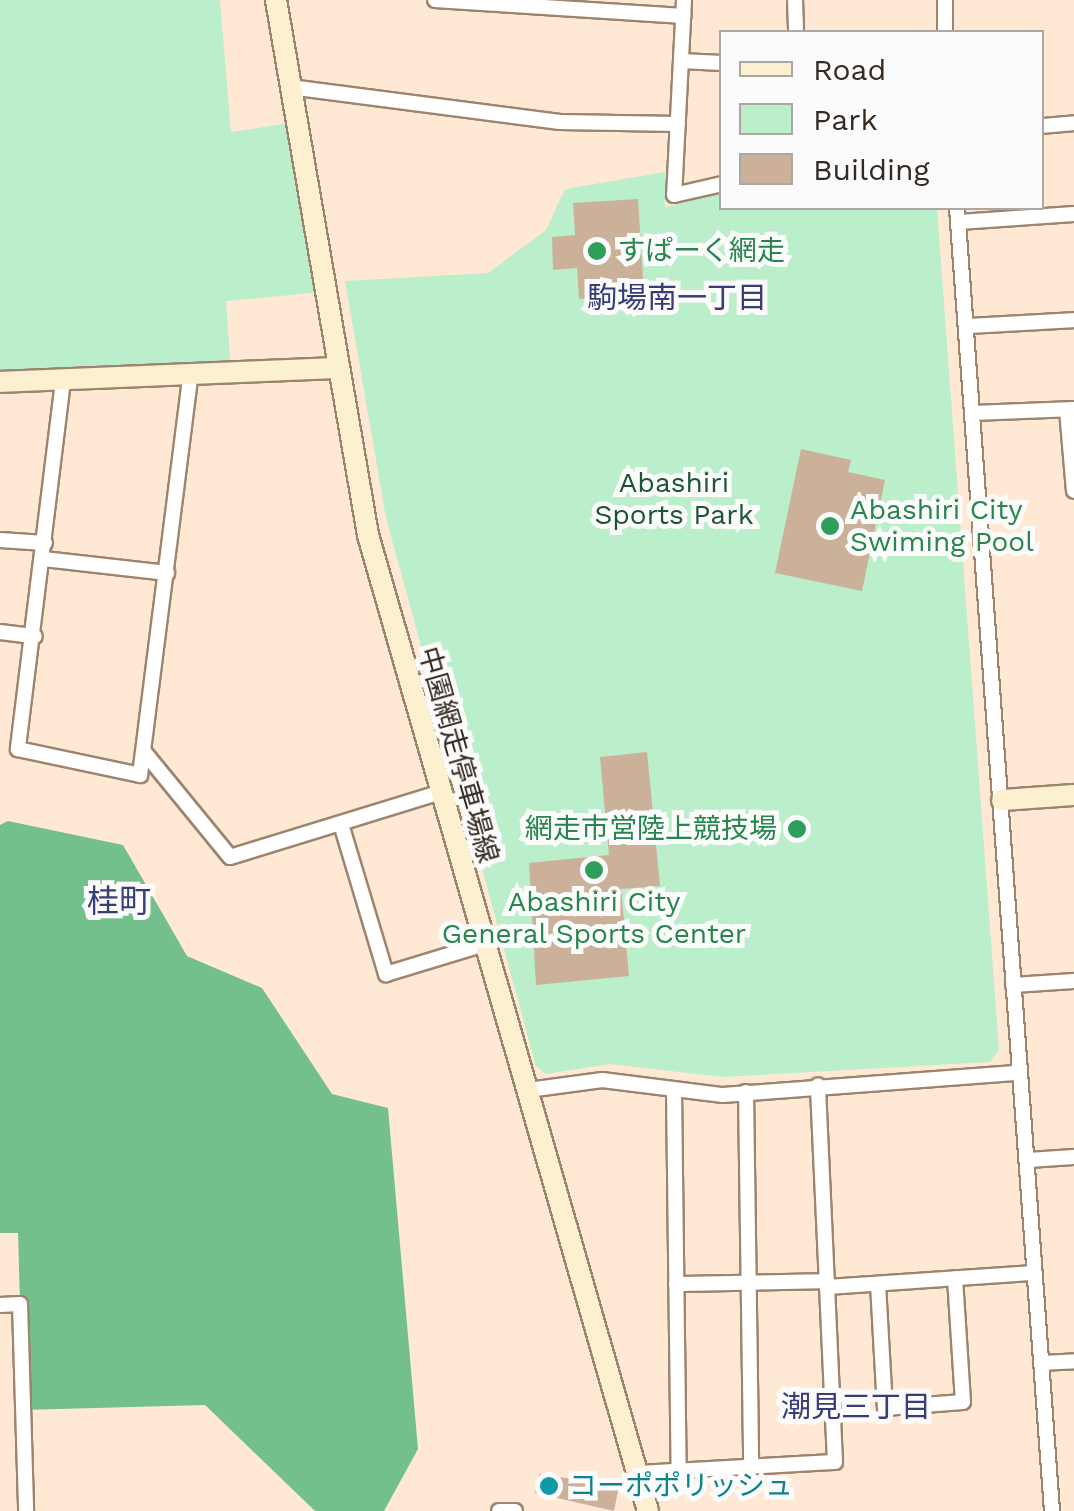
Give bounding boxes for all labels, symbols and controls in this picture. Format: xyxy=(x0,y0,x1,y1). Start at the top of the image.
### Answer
legend xyxy=(719,30,1044,210)
text: Road xyxy=(813,52,886,87)
text: Park xyxy=(813,102,878,137)
text: Building xyxy=(813,152,930,187)
place label: すぱーく網走 xyxy=(617,234,785,268)
marker: すぱーく網走 xyxy=(586,240,608,262)
district label: 駒場南一丁目 xyxy=(587,280,767,316)
park label: Abashiri Sports Park xyxy=(594,466,754,532)
place label: Abashiri City Swiming Pool xyxy=(850,493,1034,559)
marker: Abashiri City Swiming Pool xyxy=(819,515,841,537)
street label: 中園網走停車場線 xyxy=(411,643,505,867)
place label: 網走市営陸上競技場 xyxy=(525,812,777,846)
marker: 網走市営陸上競技場 xyxy=(786,818,808,840)
marker: Abashiri City General Sports Center xyxy=(583,859,605,881)
district label: 桂町 xyxy=(87,882,151,920)
place label: Abashiri City General Sports Center xyxy=(441,885,747,951)
district label: 潮見三丁目 xyxy=(781,1389,931,1425)
place label: コーポポリッシュ xyxy=(569,1469,793,1503)
marker: コーポポリッシュ xyxy=(538,1475,560,1497)

